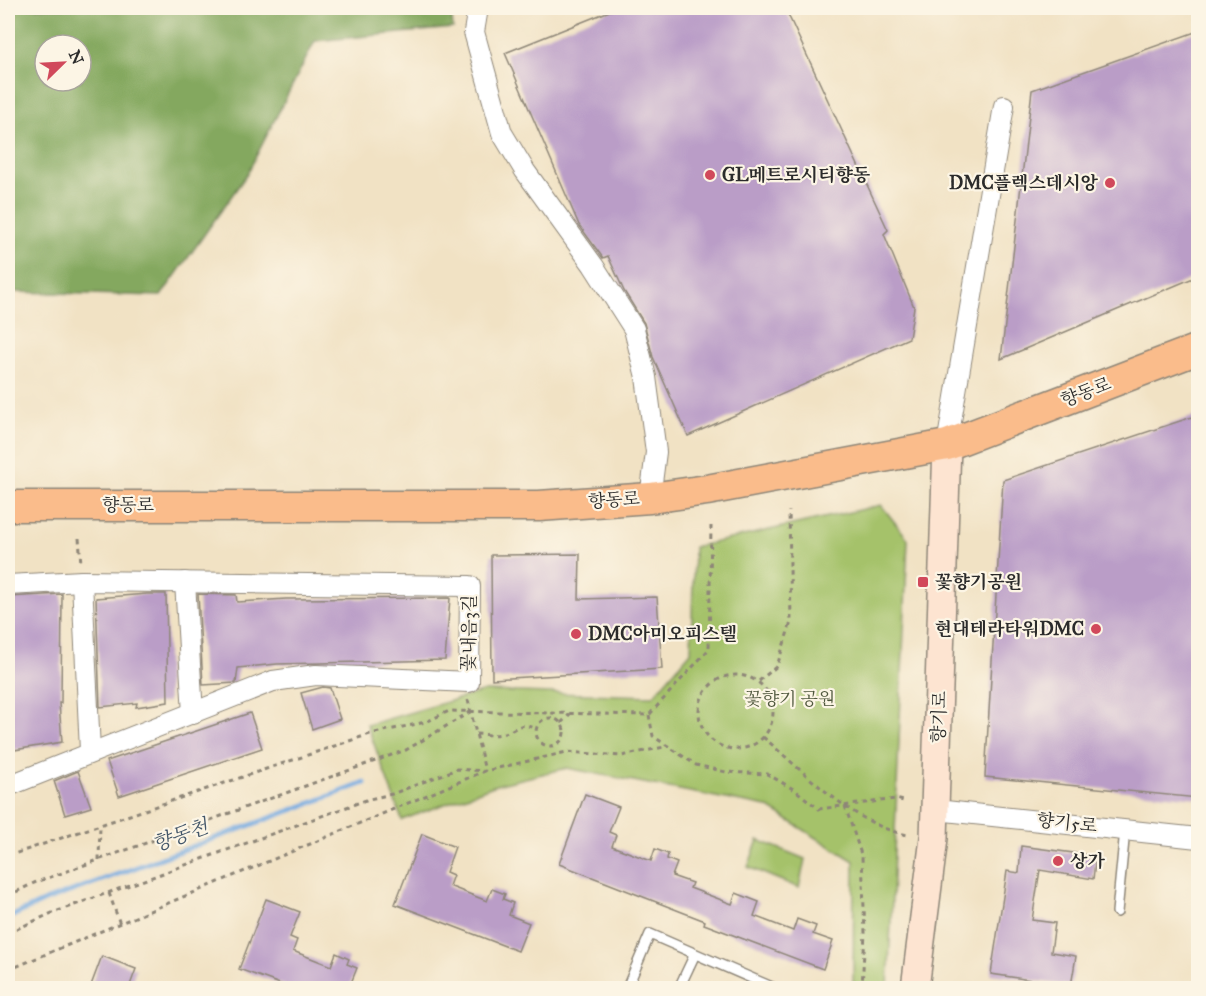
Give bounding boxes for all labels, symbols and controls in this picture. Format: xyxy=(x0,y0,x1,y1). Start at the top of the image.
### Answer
north arrow xyxy=(33,33,93,93)
text: N xyxy=(65,47,88,68)
place label: GL메트로시티향동 xyxy=(722,164,871,186)
marker: GL메트로시티향동 xyxy=(703,168,717,182)
place label: DMC플렉스데시앙 xyxy=(949,172,1099,194)
marker: DMC플렉스데시앙 xyxy=(1103,176,1117,190)
street label: 향동로 xyxy=(1058,372,1114,412)
street label: 향동로 xyxy=(587,487,641,513)
street label: 향동로 xyxy=(102,494,154,516)
place label: 꽃향기공원 xyxy=(935,571,1022,593)
marker: 꽃향기공원 xyxy=(916,575,930,589)
street label: 꽃내음3길 xyxy=(457,594,481,672)
place label: 현대테라타워DMC xyxy=(935,618,1084,640)
marker: 현대테라타워DMC xyxy=(1089,622,1103,636)
place label: DMC아미오피스텔 xyxy=(588,623,737,645)
marker: DMC아미오피스텔 xyxy=(569,627,583,641)
park label: 꽃향기 공원 xyxy=(745,688,835,710)
street label: 향기로 xyxy=(927,691,951,743)
street label: 향기5로 xyxy=(1036,809,1098,837)
water label: 향동천 xyxy=(149,813,213,856)
place label: 상가 xyxy=(1070,850,1105,872)
marker: 상가 xyxy=(1051,854,1065,868)

